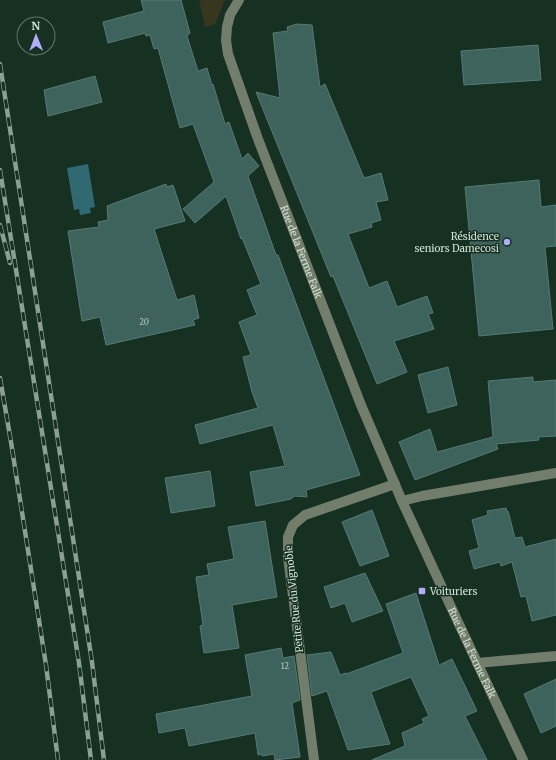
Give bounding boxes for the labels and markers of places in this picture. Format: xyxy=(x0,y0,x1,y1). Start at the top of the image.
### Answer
place label: Résidence seniors Damecosi xyxy=(415,230,499,255)
marker: Résidence seniors Damecosi xyxy=(502,237,512,247)
place label: Voituriers xyxy=(429,585,477,598)
marker: Voituriers xyxy=(417,586,427,596)

